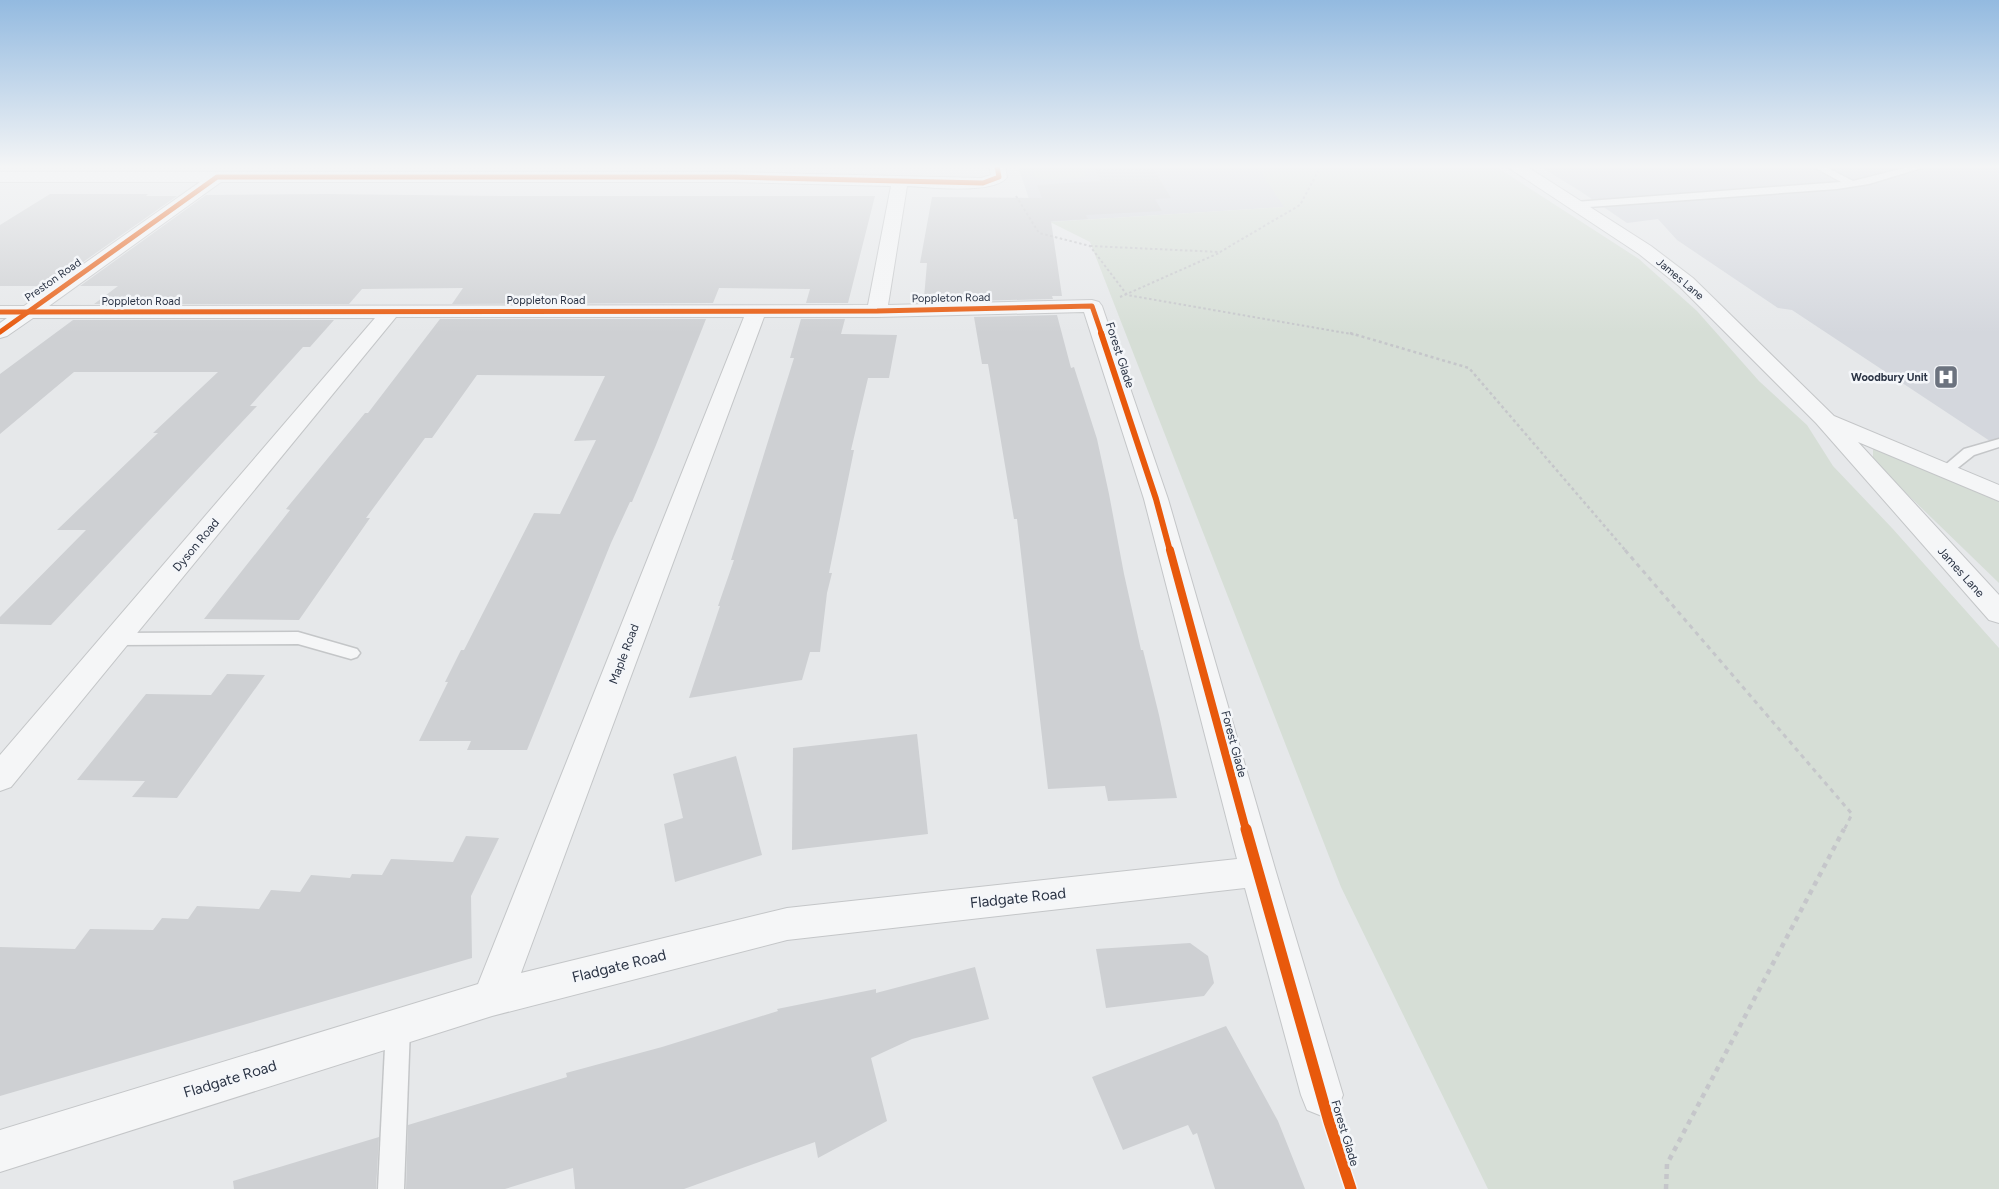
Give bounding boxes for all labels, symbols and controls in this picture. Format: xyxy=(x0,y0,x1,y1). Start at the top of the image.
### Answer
street label: James Lane xyxy=(1654,255,1706,303)
street label: Preston Road xyxy=(22,256,84,304)
street label: Poppleton Road xyxy=(912,291,990,305)
street label: Poppleton Road xyxy=(507,294,585,307)
street label: Poppleton Road xyxy=(102,295,180,308)
street label: Forest Glade xyxy=(1103,320,1137,390)
hospital icon: Woodbury Unit xyxy=(1933,364,1959,390)
place label: Woodbury Unit xyxy=(1851,371,1929,384)
street label: Dyson Road xyxy=(170,516,222,574)
street label: James Lane xyxy=(1935,544,1988,601)
street label: Maple Road xyxy=(606,622,642,686)
street label: Forest Glade xyxy=(1218,709,1250,779)
street label: Fladgate Road xyxy=(969,884,1067,912)
street label: Fladgate Road xyxy=(570,946,668,986)
street label: Fladgate Road xyxy=(181,1056,279,1102)
street label: Forest Glade xyxy=(1328,1098,1362,1168)

